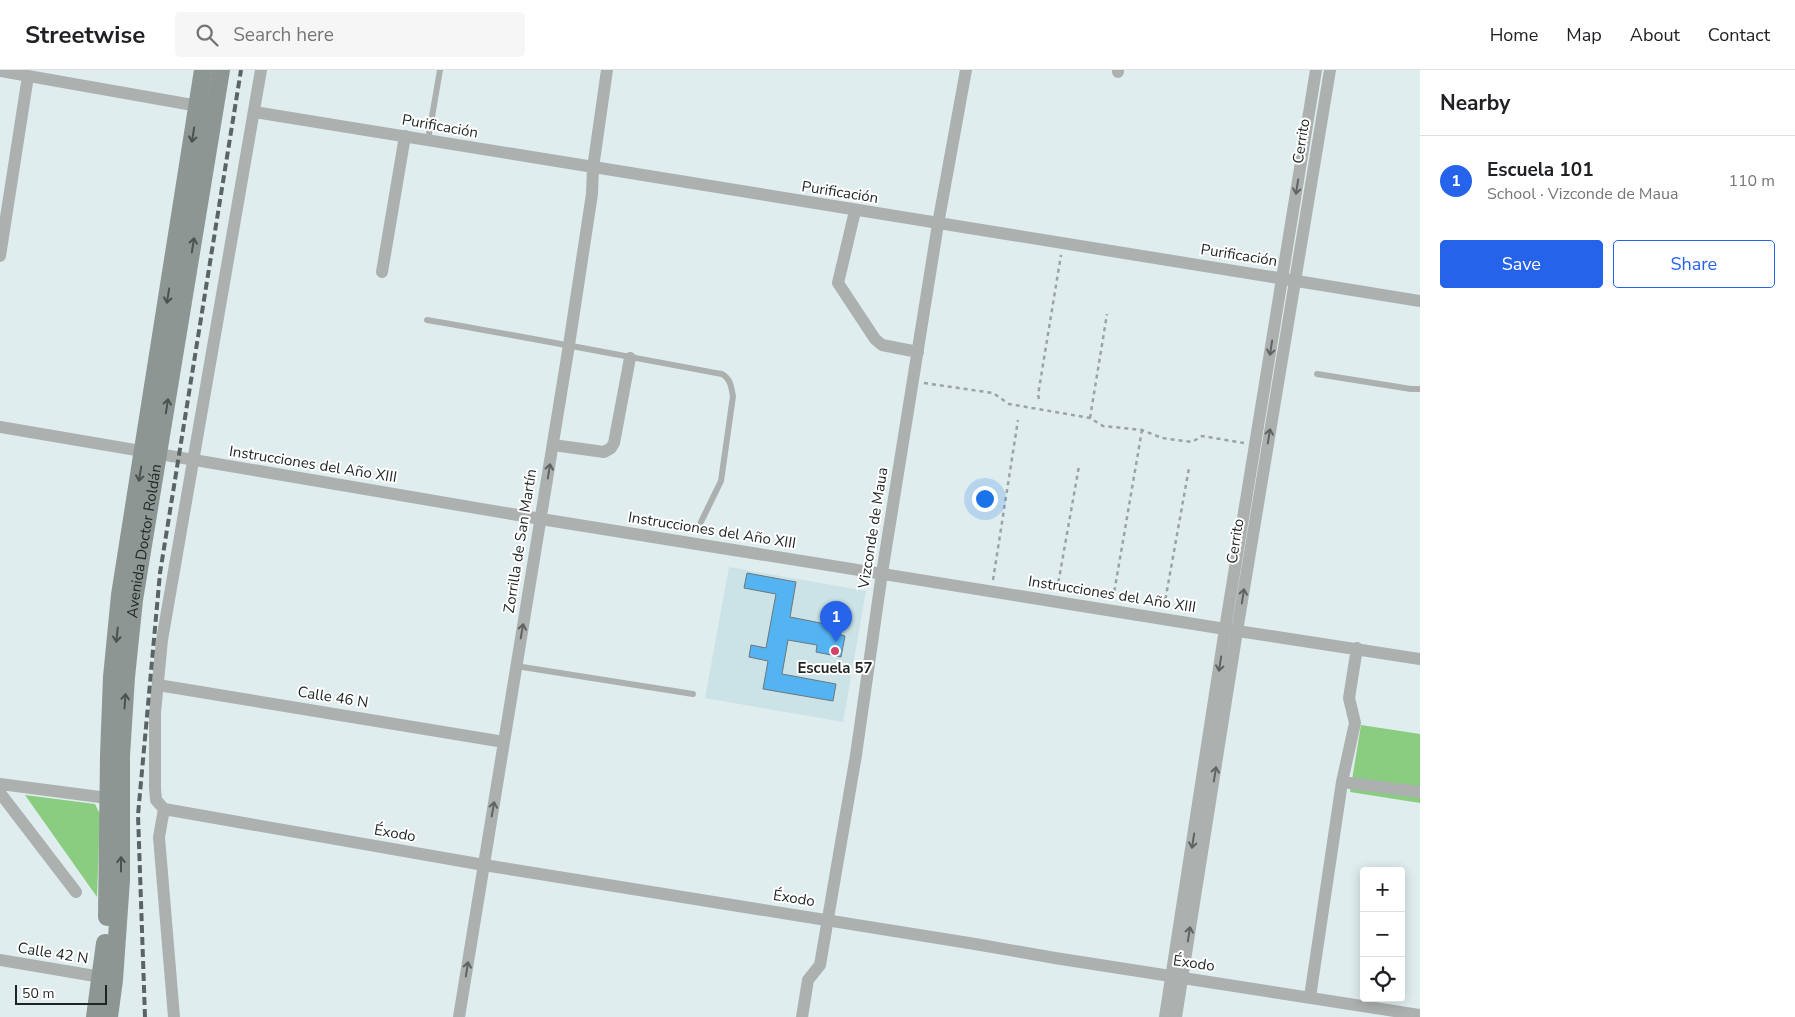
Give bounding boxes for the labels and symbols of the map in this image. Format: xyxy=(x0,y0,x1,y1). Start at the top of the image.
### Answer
street label: Purificación xyxy=(400,109,480,143)
street label: Cerrito xyxy=(1288,117,1314,165)
one-way arrow xyxy=(188,127,198,143)
street label: Purificación xyxy=(800,176,880,208)
one-way arrow xyxy=(1292,179,1302,195)
one-way arrow xyxy=(188,238,198,254)
street label: Purificación xyxy=(1199,239,1279,271)
one-way arrow xyxy=(163,288,173,304)
one-way arrow xyxy=(1266,339,1276,355)
one-way arrow xyxy=(162,398,172,414)
one-way arrow xyxy=(1264,428,1274,444)
street label: Instrucciones del Año XIII xyxy=(228,441,398,487)
street label: Avenida Doctor Roldán xyxy=(122,462,166,619)
one-way arrow xyxy=(544,463,554,479)
one-way arrow xyxy=(134,465,144,481)
street label: Vizconde de Maua xyxy=(853,466,892,591)
street label: Zorrilla de San Martín xyxy=(499,467,541,615)
your location xyxy=(972,486,998,512)
street label: Instrucciones del Año XIII xyxy=(627,507,797,553)
street label: Cerrito xyxy=(1222,517,1248,565)
street label: Instrucciones del Año XIII xyxy=(1027,571,1197,617)
one-way arrow xyxy=(1238,588,1248,604)
pin: 1 xyxy=(820,601,852,642)
one-way arrow xyxy=(518,623,528,639)
one-way arrow xyxy=(112,626,122,642)
marker: Escuela 57 xyxy=(829,645,841,657)
one-way arrow xyxy=(1215,655,1225,671)
place label: Escuela 57 xyxy=(797,658,873,678)
street label: Calle 46 N xyxy=(296,682,370,712)
one-way arrow xyxy=(120,694,129,710)
one-way arrow xyxy=(1210,766,1220,782)
one-way arrow xyxy=(489,801,499,817)
street label: Éxodo xyxy=(373,820,417,846)
one-way arrow xyxy=(1187,833,1197,849)
one-way arrow xyxy=(116,856,126,872)
street label: Éxodo xyxy=(772,885,816,911)
one-way arrow xyxy=(1185,927,1195,943)
street label: Calle 42 N xyxy=(16,938,90,968)
street label: Éxodo xyxy=(1172,950,1216,976)
one-way arrow xyxy=(462,961,472,977)
scale bar xyxy=(15,982,108,1005)

